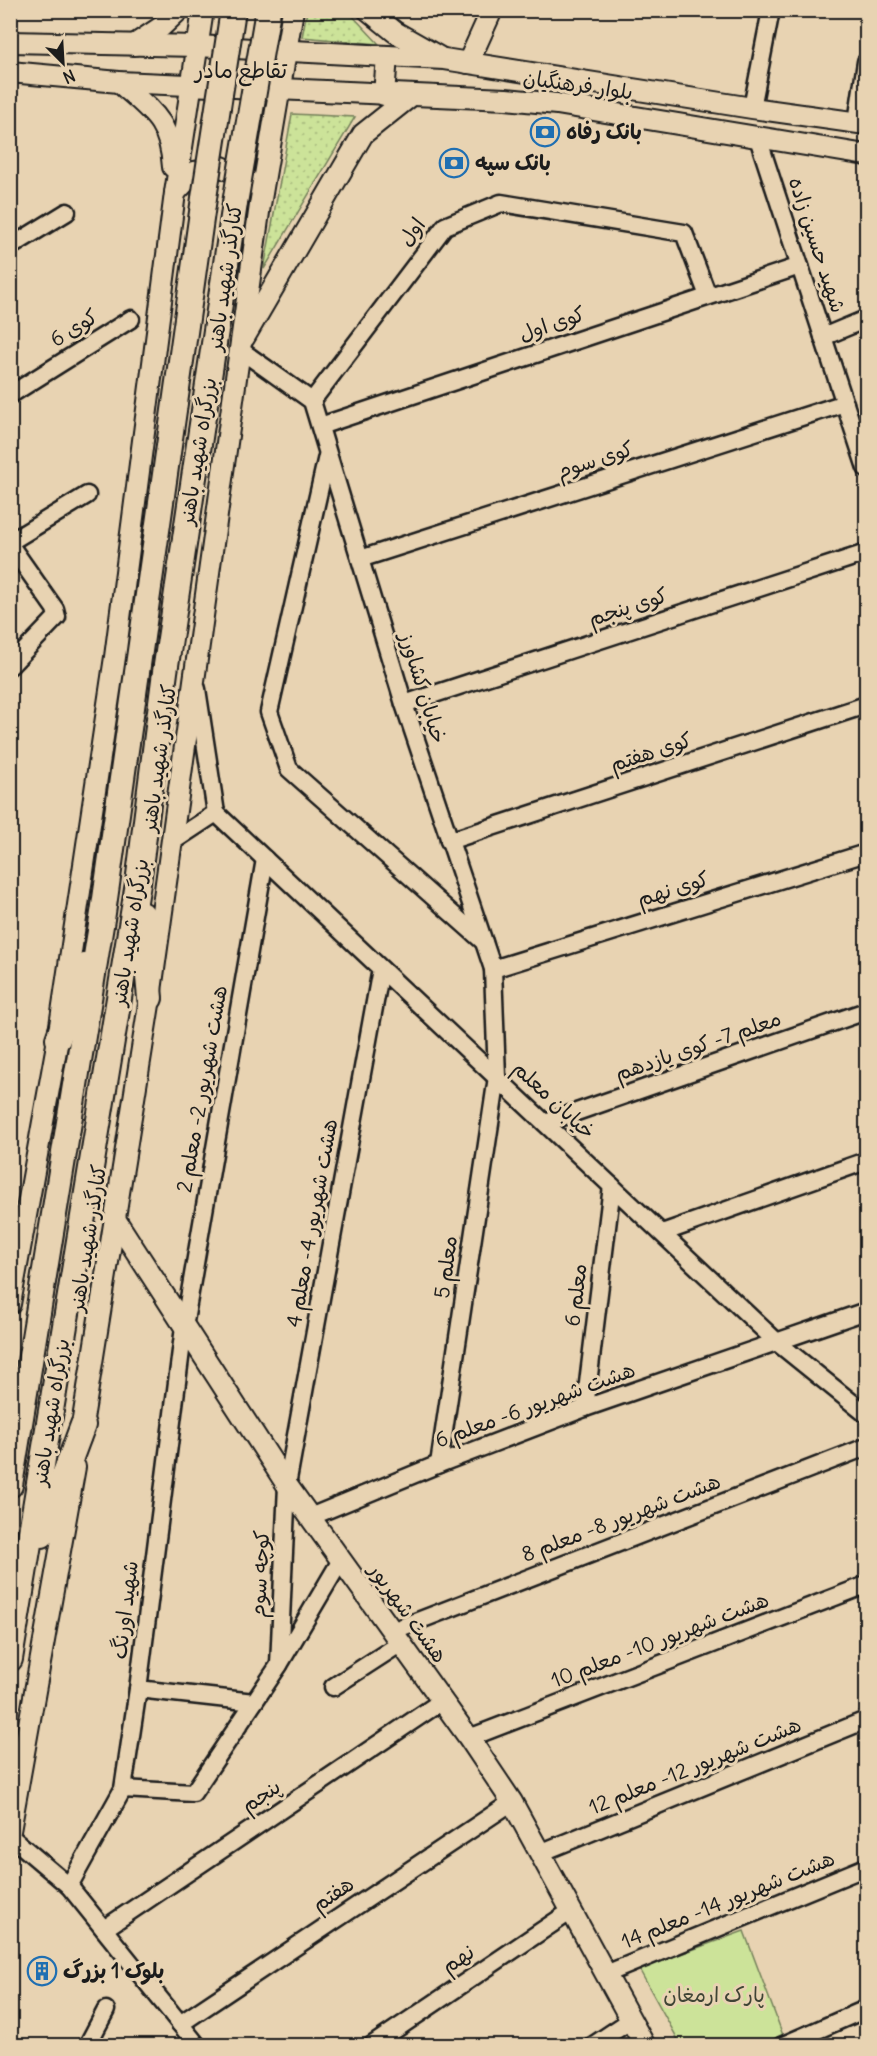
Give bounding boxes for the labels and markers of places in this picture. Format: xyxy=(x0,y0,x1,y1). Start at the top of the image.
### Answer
bank icon: بانک رفاه xyxy=(529,116,561,148)
place label: بانک رفاه xyxy=(566,118,642,145)
bank icon: بانک سپه xyxy=(438,147,470,179)
place label: بانک سپه xyxy=(475,149,551,176)
building icon: بلوک 1 بزرگ xyxy=(26,1955,58,1987)
place label: بلوک 1 بزرگ xyxy=(63,1957,164,1985)

